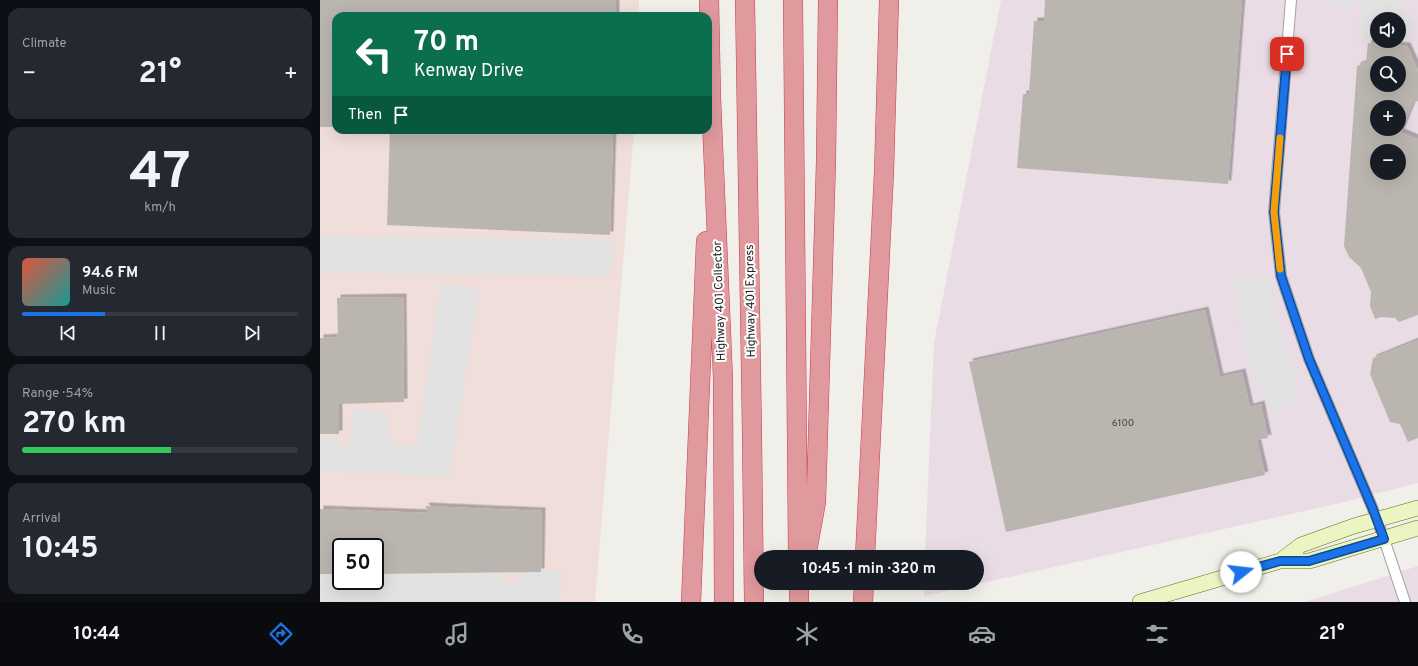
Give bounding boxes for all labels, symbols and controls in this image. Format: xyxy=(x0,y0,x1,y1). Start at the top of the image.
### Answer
map controls xyxy=(1370,12,1406,180)
button: sound xyxy=(1370,12,1406,48)
text: 70 m xyxy=(414,25,479,61)
icon: left xyxy=(348,28,400,80)
text: Climate xyxy=(22,36,67,52)
pin xyxy=(1270,37,1304,71)
icon: arrive xyxy=(1276,43,1298,65)
text: 21° xyxy=(139,56,181,93)
button: search xyxy=(1370,56,1406,92)
text: Kenway Drive xyxy=(414,60,524,83)
text: − xyxy=(22,61,36,88)
text: + xyxy=(284,61,298,88)
button: + xyxy=(1370,100,1406,136)
icon: arrive xyxy=(390,104,412,126)
text: Then xyxy=(348,106,382,125)
text: 47 xyxy=(129,141,191,207)
button: − xyxy=(1370,144,1406,180)
text: km/h xyxy=(144,200,176,216)
street label: Highway 401 Collector xyxy=(710,240,730,361)
street label: Highway 401 Express xyxy=(742,244,760,358)
text: 94.6 FM xyxy=(82,264,138,283)
text: Music xyxy=(82,283,116,299)
icon: previous xyxy=(57,322,79,344)
icon: pause xyxy=(149,322,171,344)
icon: next xyxy=(241,322,263,344)
text: Range · 54% xyxy=(22,386,93,402)
text: 270 km xyxy=(22,406,127,443)
house number: 6100 xyxy=(1112,417,1134,430)
text: Arrival xyxy=(22,511,61,527)
text: 10:45 xyxy=(22,531,99,568)
speed limit sign: 50 xyxy=(332,538,384,590)
position arrow xyxy=(1220,551,1262,593)
text: 10:45 · 1 min · 320 m xyxy=(802,560,936,579)
icon: directions xyxy=(267,620,295,648)
icon: music xyxy=(443,620,471,648)
icon: phone xyxy=(618,620,646,648)
icon: climate xyxy=(793,620,821,648)
icon: car xyxy=(968,620,996,648)
icon: filters xyxy=(1143,620,1171,648)
text: 10:44 xyxy=(74,623,120,646)
text: 21° xyxy=(1319,623,1344,646)

